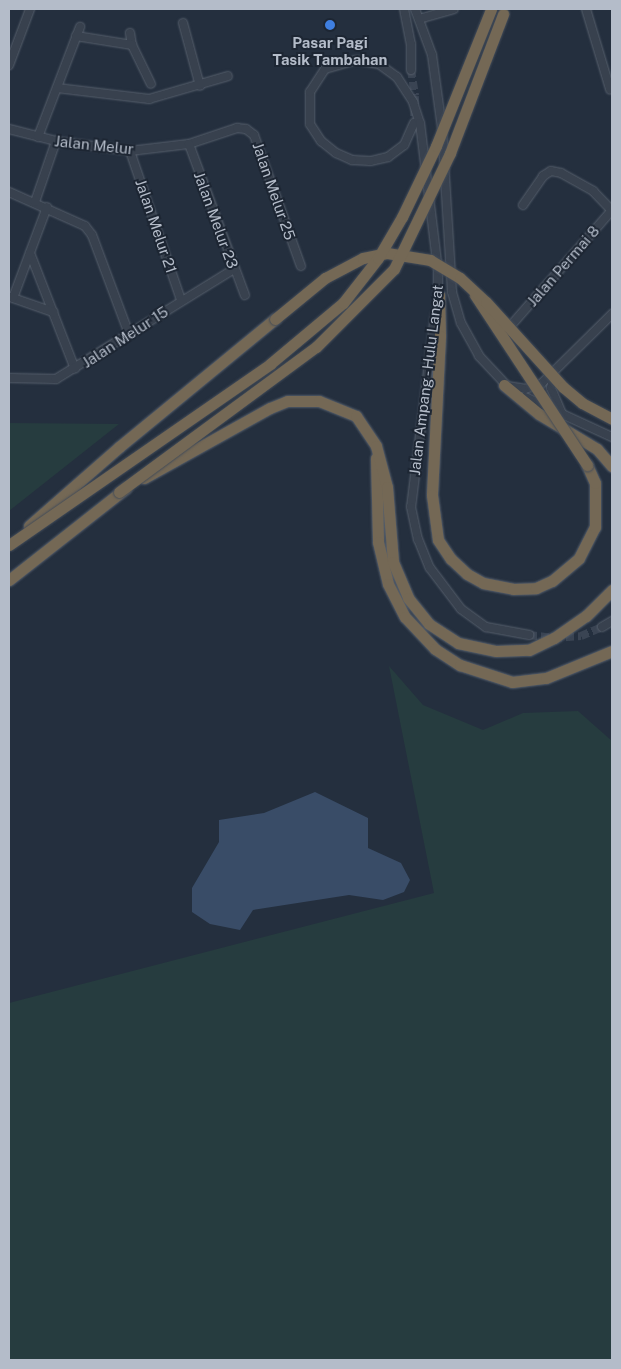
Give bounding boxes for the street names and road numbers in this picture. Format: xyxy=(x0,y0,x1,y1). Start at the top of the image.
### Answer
street label: Jalan Melur xyxy=(53,132,135,158)
street label: Jalan Melur 25 xyxy=(249,140,299,242)
street label: Jalan Melur 23 xyxy=(190,169,242,271)
street label: Jalan Melur 21 xyxy=(131,176,181,276)
street label: Jalan Permai 8 xyxy=(523,222,603,310)
street label: Jalan Ampang - Hulu Langat xyxy=(405,282,447,478)
street label: Jalan Melur 15 xyxy=(79,302,171,372)

